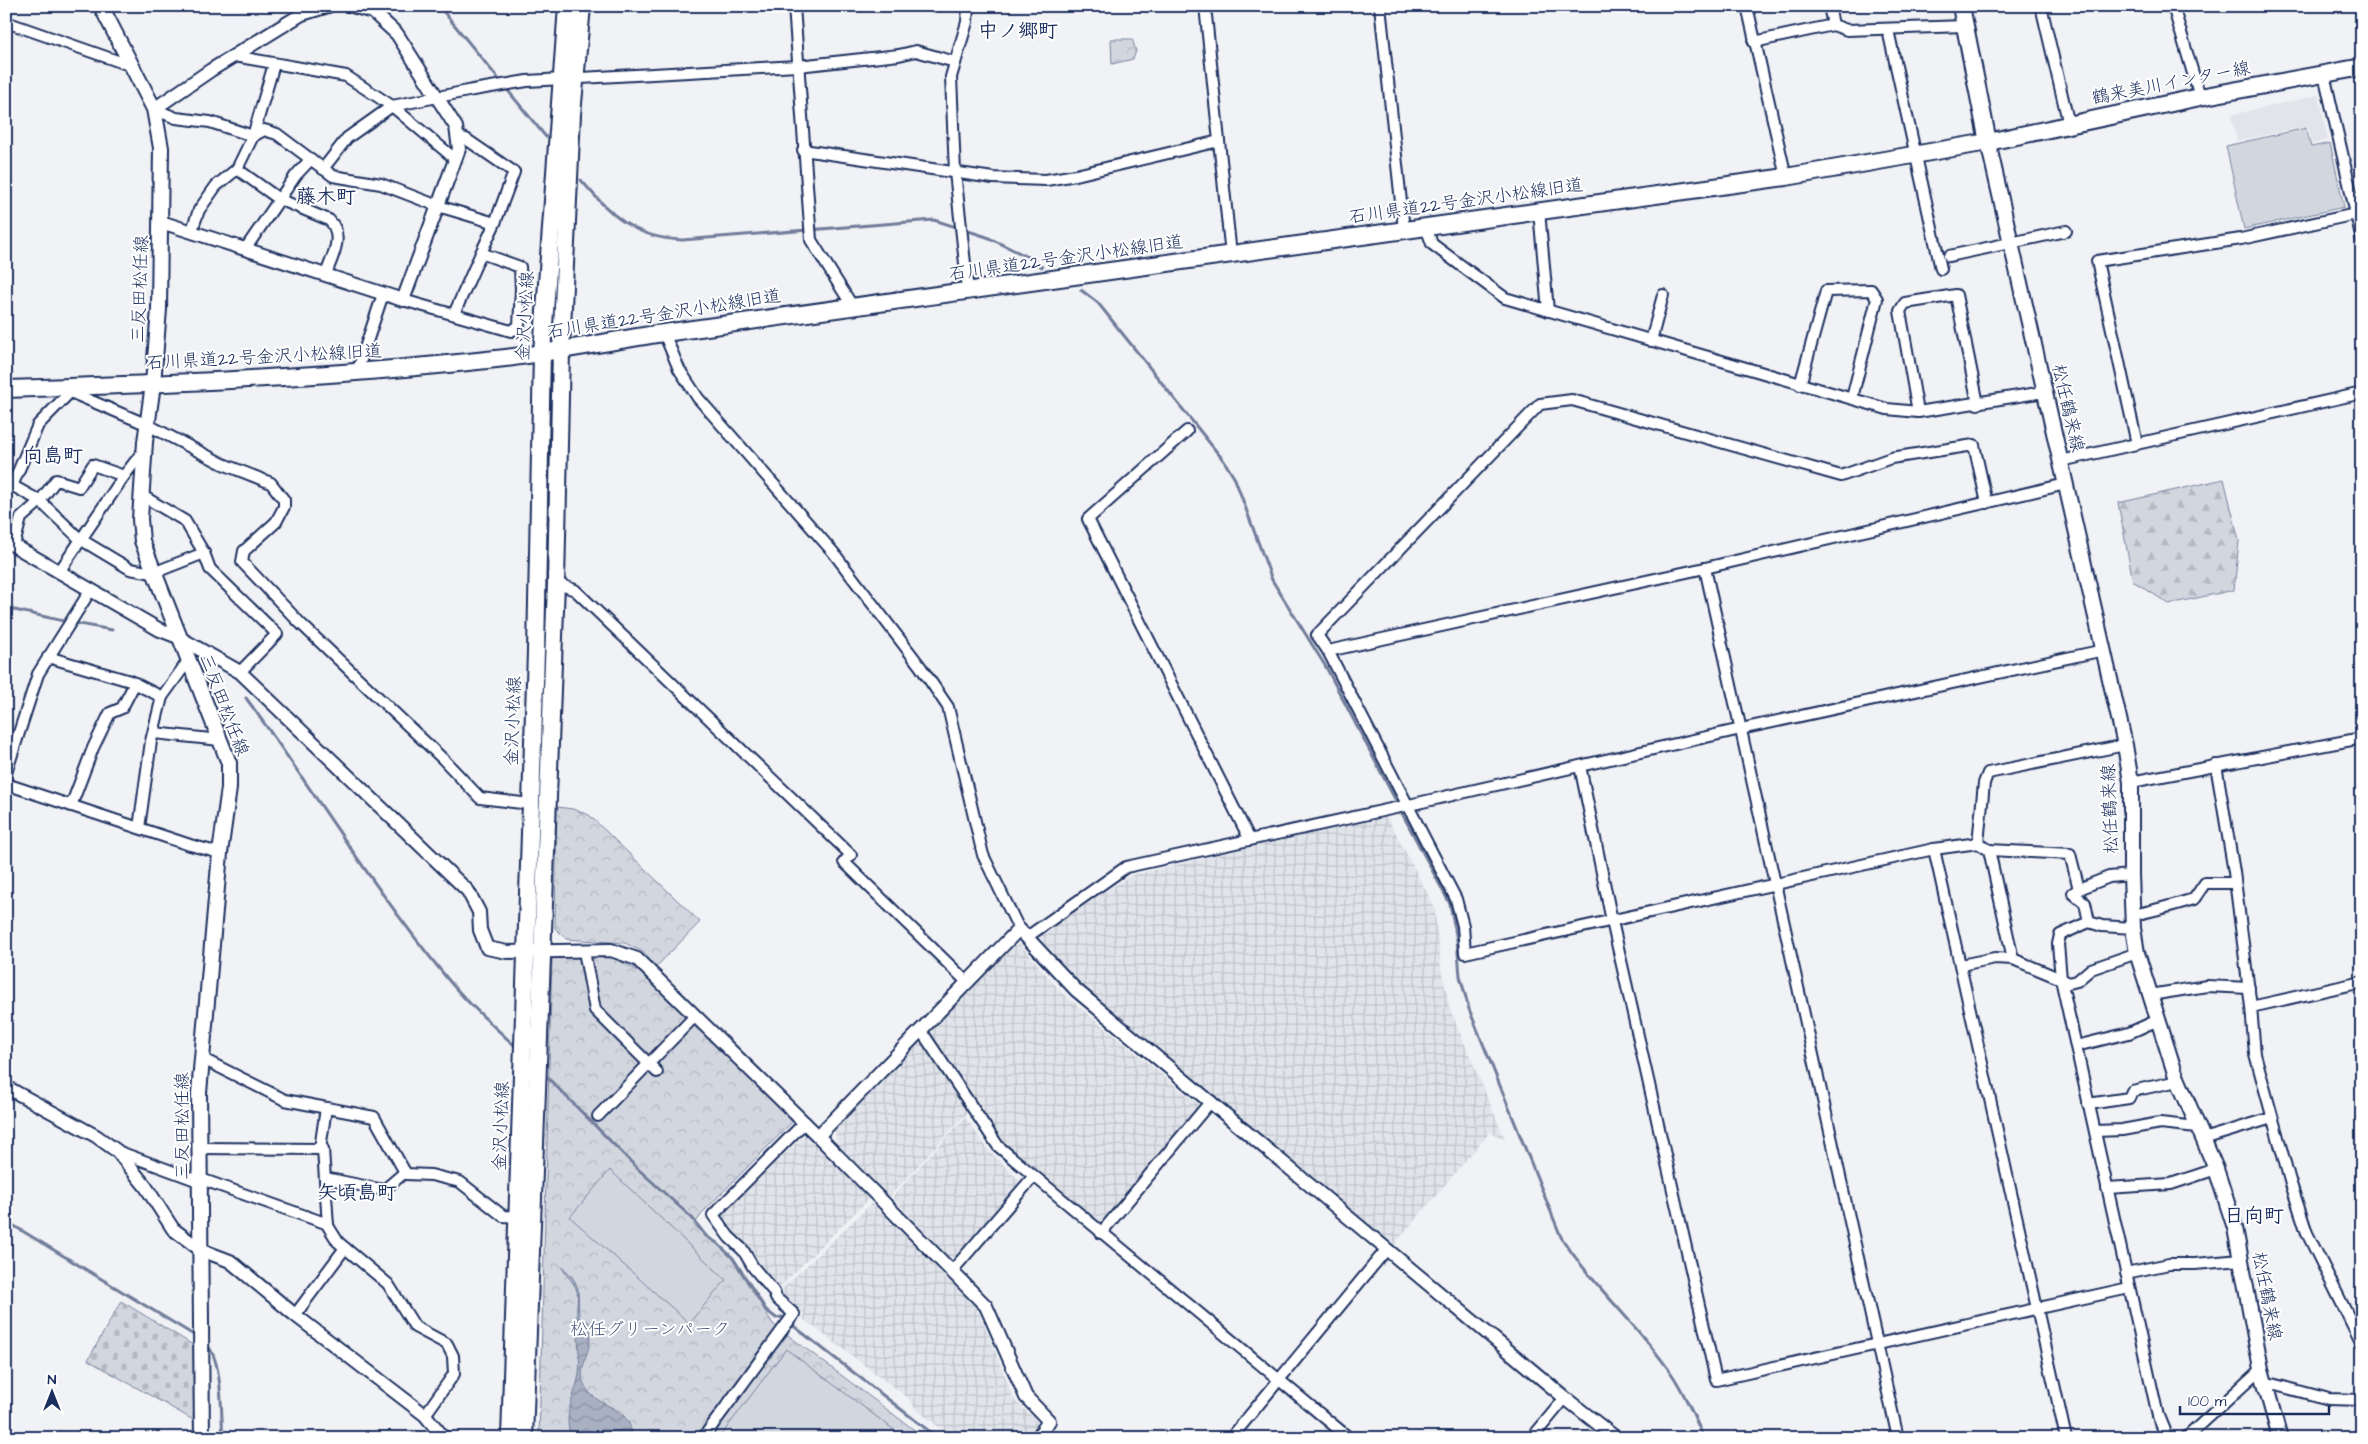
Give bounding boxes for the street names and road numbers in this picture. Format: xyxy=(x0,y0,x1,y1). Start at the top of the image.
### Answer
street label: 鶴来美川インター線 xyxy=(2089,55,2253,111)
street label: 石川県道22号金沢小松線旧道 xyxy=(1347,172,1585,230)
street label: 石川県道22号金沢小松線旧道 xyxy=(947,229,1185,287)
street label: 三反田松任線 xyxy=(126,235,154,343)
street label: 金沢小松線 xyxy=(510,270,540,362)
street label: 石川県道22号金沢小松線旧道 xyxy=(545,283,783,345)
street label: 石川県道22号金沢小松線旧道 xyxy=(145,338,383,376)
street label: 松任鶴来線 xyxy=(2046,361,2090,455)
street label: 三反田松任線 xyxy=(193,650,255,760)
street label: 金沢小松線 xyxy=(499,676,527,766)
street label: 松任鶴来線 xyxy=(2096,764,2124,854)
street label: 三反田松任線 xyxy=(170,1072,195,1180)
street label: 金沢小松線 xyxy=(487,1081,515,1171)
street label: 松任鶴来線 xyxy=(2246,1249,2288,1343)

